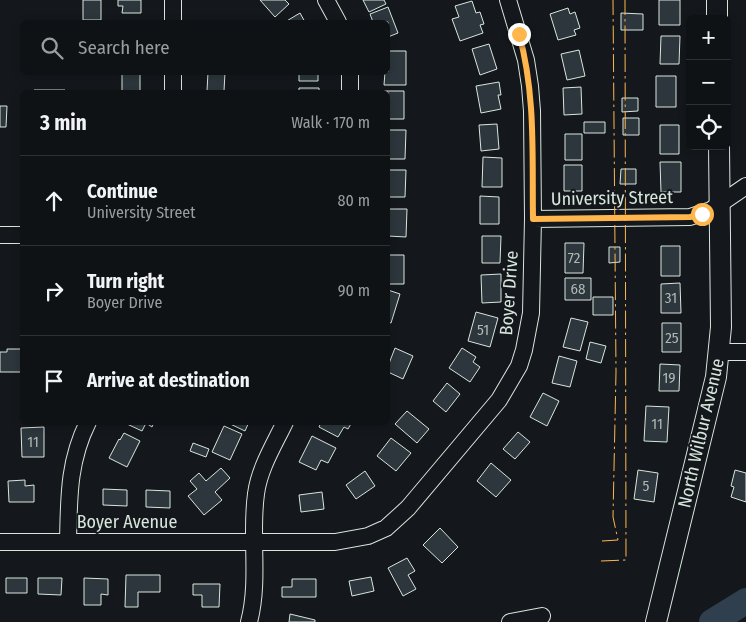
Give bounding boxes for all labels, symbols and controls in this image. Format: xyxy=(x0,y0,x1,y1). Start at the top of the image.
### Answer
map controls xyxy=(686,15,731,150)
button: + xyxy=(686,15,731,60)
search box xyxy=(20,20,390,75)
route end xyxy=(508,23,531,46)
icon: search xyxy=(38,34,66,62)
text: Search here xyxy=(78,36,170,59)
button: − xyxy=(686,60,731,105)
button: locate xyxy=(686,105,731,150)
text: 3 min xyxy=(40,110,87,136)
text: Walk · 170 m xyxy=(291,113,370,132)
text: Continue xyxy=(87,180,158,203)
street label: University Street xyxy=(551,186,673,210)
icon: ahead xyxy=(40,187,68,215)
text: 80 m xyxy=(338,191,370,210)
text: University Street xyxy=(87,203,195,222)
route start xyxy=(691,203,714,226)
house number: 72 xyxy=(568,249,581,267)
street label: Boyer Drive xyxy=(495,250,523,336)
text: Turn right xyxy=(87,270,164,293)
icon: right xyxy=(40,277,68,305)
house number: 68 xyxy=(571,280,585,298)
text: 90 m xyxy=(338,281,370,300)
house number: 31 xyxy=(665,289,677,307)
text: Boyer Drive xyxy=(87,293,162,312)
house number: 51 xyxy=(477,321,489,339)
house number: 25 xyxy=(665,329,679,347)
street label: North Wilbur Avenue xyxy=(673,356,729,510)
icon: arrive xyxy=(40,367,68,395)
text: Arrive at destination xyxy=(87,369,250,392)
house number: 19 xyxy=(662,369,676,387)
house number: 11 xyxy=(651,415,663,433)
house number: 11 xyxy=(27,433,39,451)
house number: 5 xyxy=(643,477,650,495)
street label: Boyer Avenue xyxy=(77,511,177,533)

